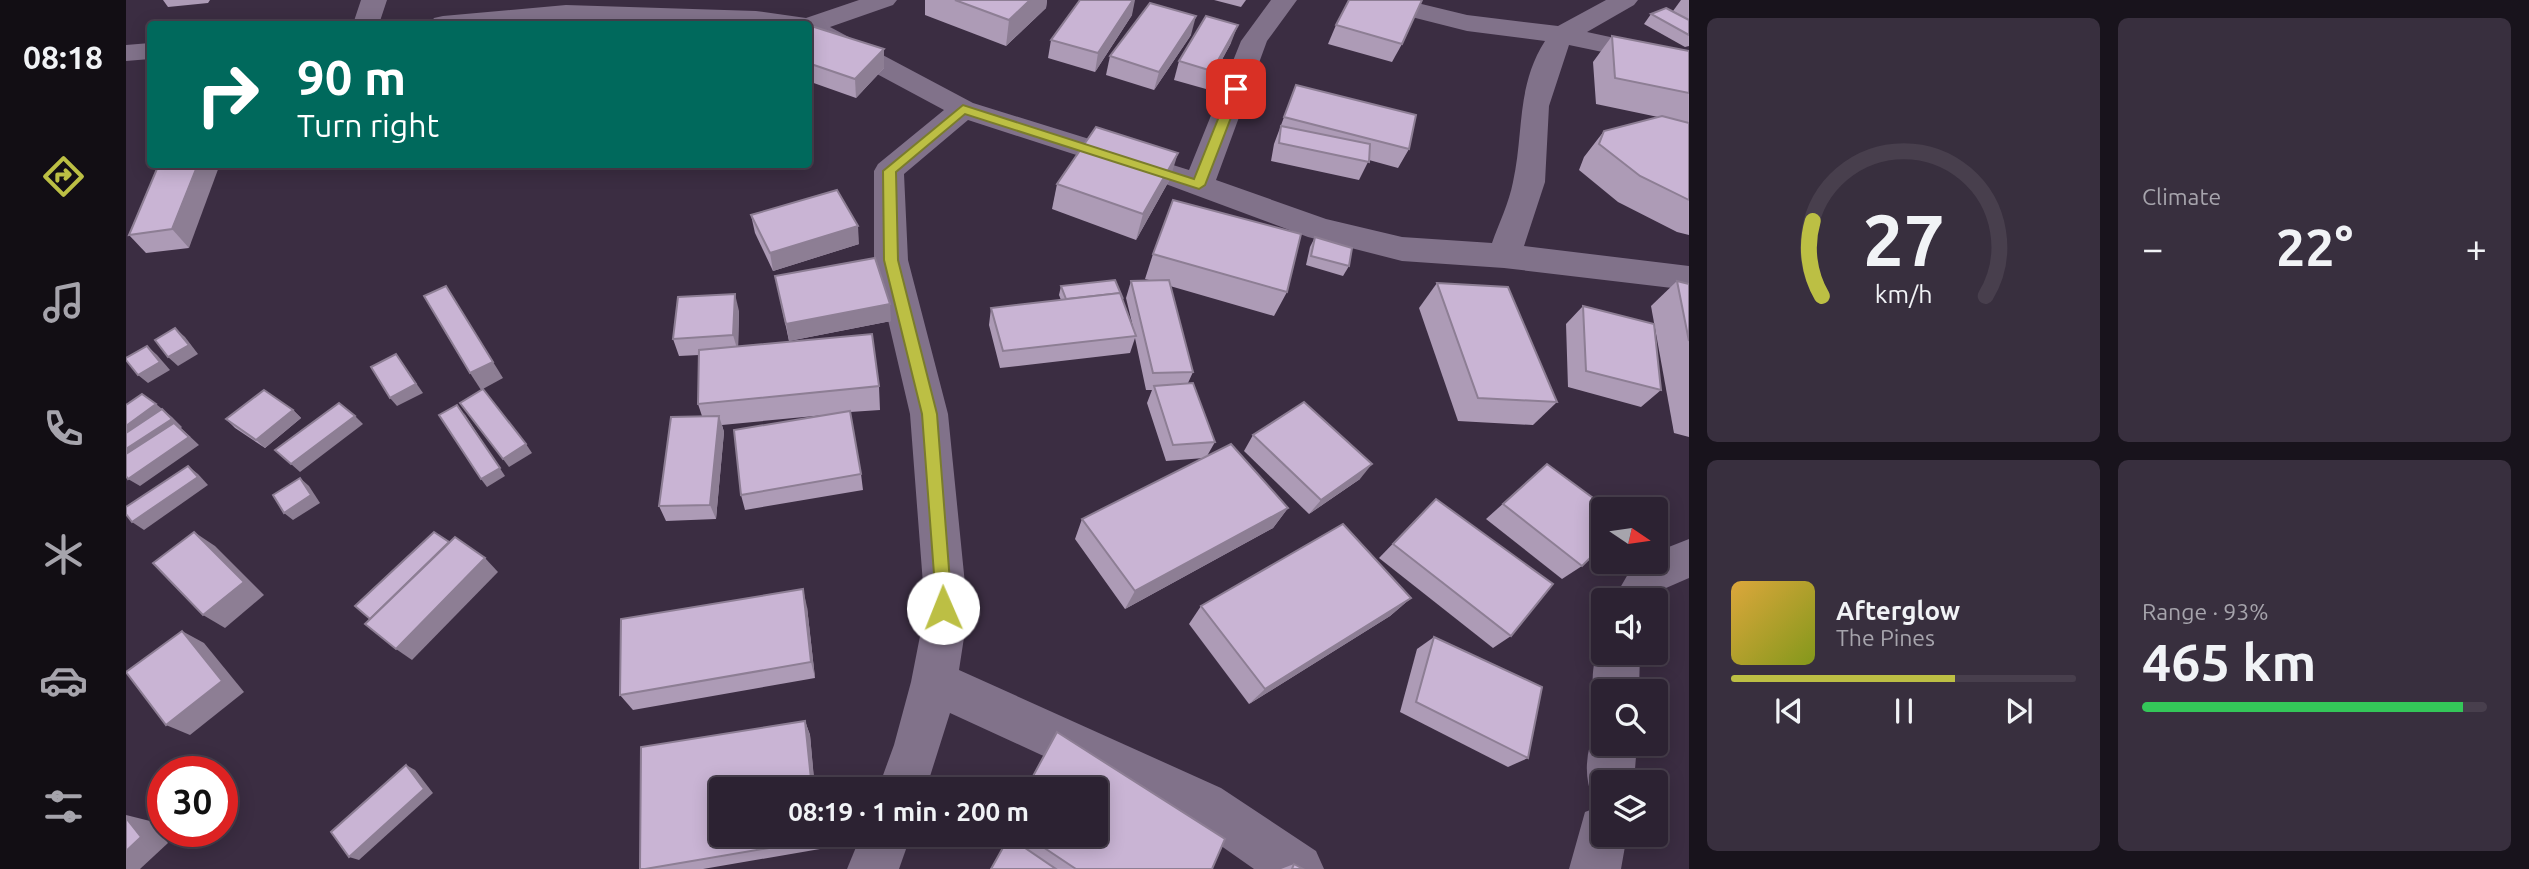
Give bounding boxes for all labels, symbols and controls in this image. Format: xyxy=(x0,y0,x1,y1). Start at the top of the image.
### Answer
text: 08:18 xyxy=(23,39,103,75)
icon: right xyxy=(182,49,273,140)
text: 90 m xyxy=(297,49,406,104)
pin xyxy=(1206,59,1266,119)
icon: arrive xyxy=(1217,70,1255,108)
text: Turn right xyxy=(297,107,439,143)
icon: directions xyxy=(39,152,88,201)
text: Climate xyxy=(2142,184,2221,209)
text: 27 xyxy=(1862,198,1945,280)
text: 22° xyxy=(2276,218,2353,276)
text: − xyxy=(2142,227,2163,269)
text: + xyxy=(2466,227,2487,269)
icon: music xyxy=(39,278,88,327)
text: km/h xyxy=(1875,280,1932,308)
icon: phone xyxy=(39,404,88,453)
north arrow xyxy=(1591,497,1668,574)
map controls xyxy=(1591,497,1668,847)
icon: climate xyxy=(39,530,88,579)
position arrow xyxy=(906,571,980,645)
button: sound xyxy=(1591,588,1668,665)
text: Afterglow xyxy=(1836,596,1960,625)
text: Range · 93% xyxy=(2142,599,2269,624)
text: The Pines xyxy=(1836,625,1935,650)
text: 465 km xyxy=(2142,633,2316,691)
icon: car xyxy=(39,656,88,705)
button: search xyxy=(1591,679,1668,756)
icon: previous xyxy=(1770,692,1808,730)
icon: pause xyxy=(1885,692,1923,730)
icon: next xyxy=(2000,692,2038,730)
speed limit sign: 30 xyxy=(147,756,238,847)
button: layers xyxy=(1591,770,1668,847)
icon: filters xyxy=(39,782,88,831)
text: 08:19 · 1 min · 200 m xyxy=(788,797,1029,826)

